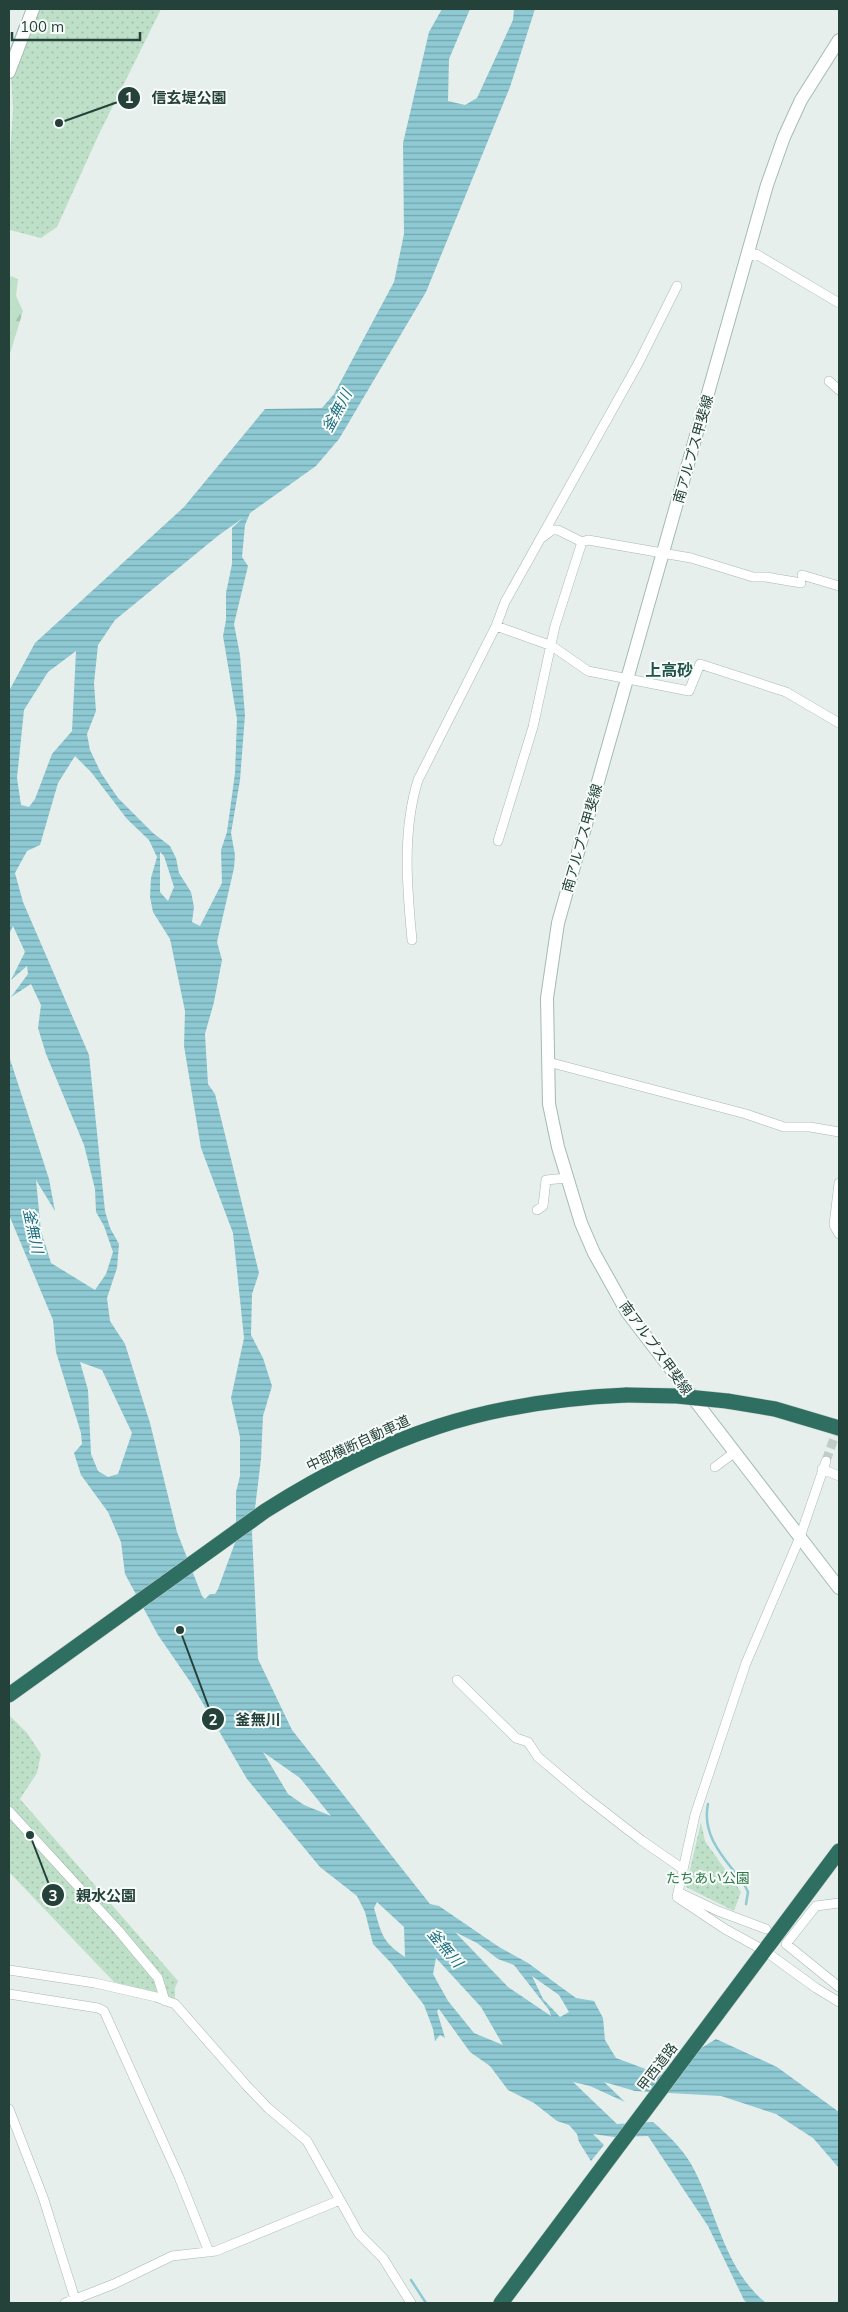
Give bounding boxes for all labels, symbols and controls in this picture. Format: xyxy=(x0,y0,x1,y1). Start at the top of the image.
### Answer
scale bar xyxy=(12,10,140,42)
text: 100 m xyxy=(20,17,64,36)
callout: 信玄堤公園 xyxy=(116,83,236,113)
text: 1 xyxy=(124,88,134,107)
text: 信玄堤公園 xyxy=(151,88,227,107)
water label: 釜無川 xyxy=(318,385,356,435)
street label: 南アルプス甲斐線 xyxy=(669,393,717,505)
district label: 上高砂 xyxy=(645,660,693,680)
street label: 南アルプス甲斐線 xyxy=(558,782,606,894)
water label: 釜無川 xyxy=(20,1207,48,1257)
street label: 南アルプス甲斐線 xyxy=(616,1297,696,1399)
street label: 中部横断自動車道 xyxy=(303,1411,413,1475)
callout: 釜無川 xyxy=(200,1704,290,1734)
text: 2 xyxy=(208,1710,218,1729)
text: 釜無川 xyxy=(235,1710,281,1729)
park label: たちあい公園 xyxy=(666,1869,750,1887)
callout: 親水公園 xyxy=(41,1880,146,1910)
text: 3 xyxy=(48,1886,58,1905)
text: 親水公園 xyxy=(76,1886,136,1905)
water label: 釜無川 xyxy=(424,1924,468,1973)
street label: 甲西道路 xyxy=(633,2039,681,2095)

